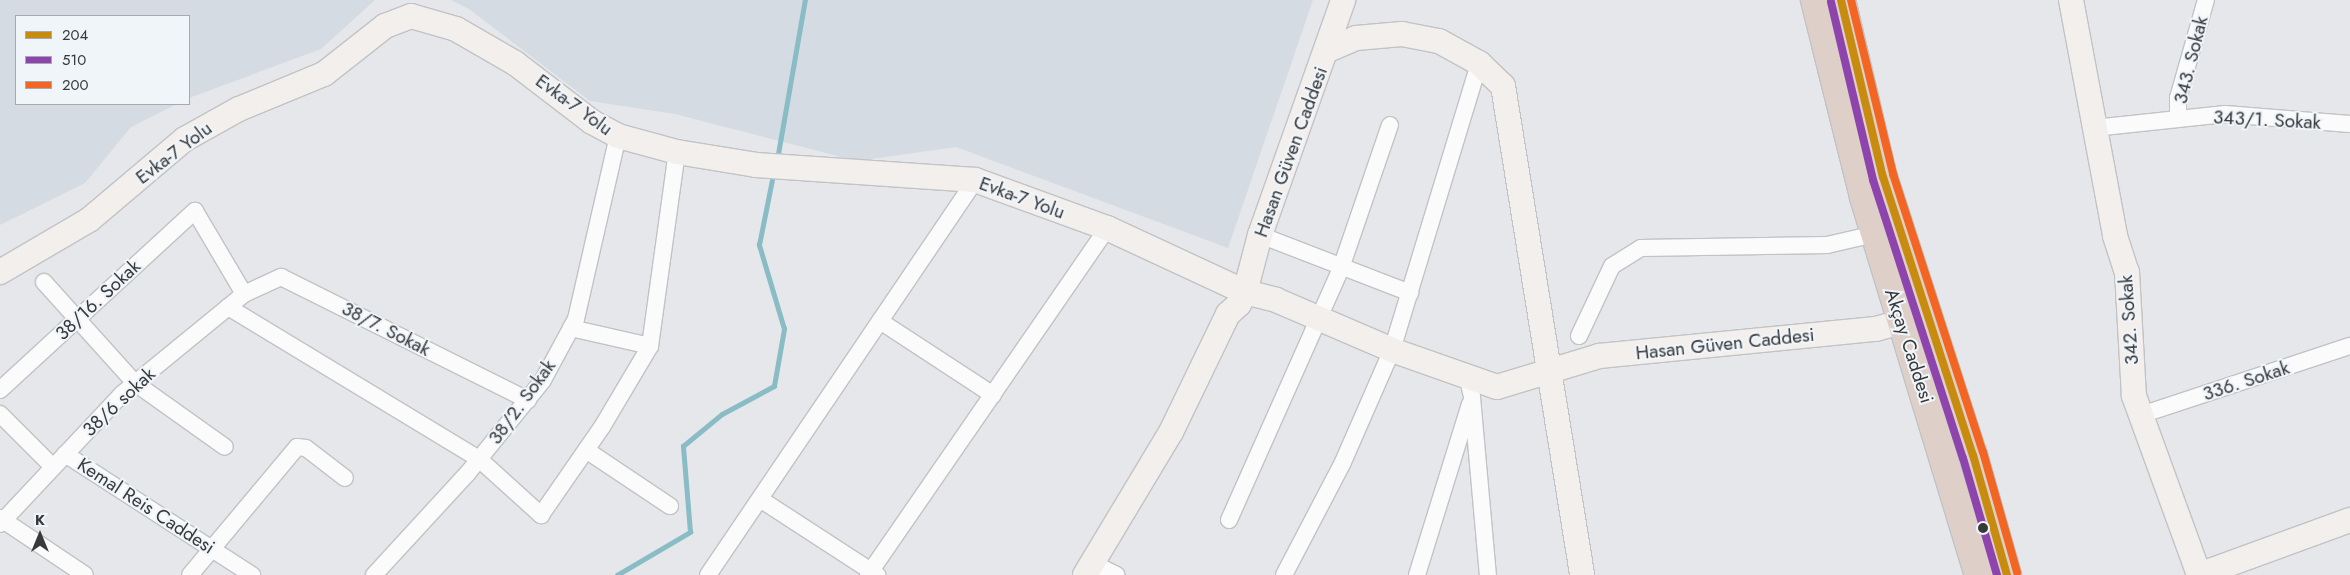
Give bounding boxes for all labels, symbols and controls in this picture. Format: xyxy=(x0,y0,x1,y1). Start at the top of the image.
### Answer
street label: 343. Sokak xyxy=(2169,14,2213,106)
legend xyxy=(15,15,190,105)
text: 204 xyxy=(62,24,88,46)
text: 510 xyxy=(62,49,86,71)
street label: Hasan Güven Caddesi xyxy=(1250,64,1332,240)
street label: Evka-7 Yolu xyxy=(531,69,617,141)
text: 200 xyxy=(62,74,89,96)
street label: 343/1. Sokak xyxy=(2213,106,2321,134)
street label: Evka-7 Yolu xyxy=(131,117,217,189)
street label: Evka-7 Yolu xyxy=(976,172,1068,224)
street label: 38/16. Sokak xyxy=(51,255,145,345)
street label: 342. Sokak xyxy=(2114,274,2144,366)
street label: Akçay Caddesi xyxy=(1880,286,1938,406)
street label: 38/7. Sokak xyxy=(338,297,434,361)
street label: Hasan Güven Caddesi xyxy=(1634,323,1816,365)
street label: 38/2. Sokak xyxy=(484,355,560,449)
street label: 336. Sokak xyxy=(2200,356,2292,406)
street label: 38/6 sokak xyxy=(78,363,160,441)
street label: Kemal Reis Caddesi xyxy=(73,453,219,559)
north arrow xyxy=(15,510,65,560)
text: K xyxy=(35,510,45,530)
unlabelled marker xyxy=(1978,523,1988,533)

